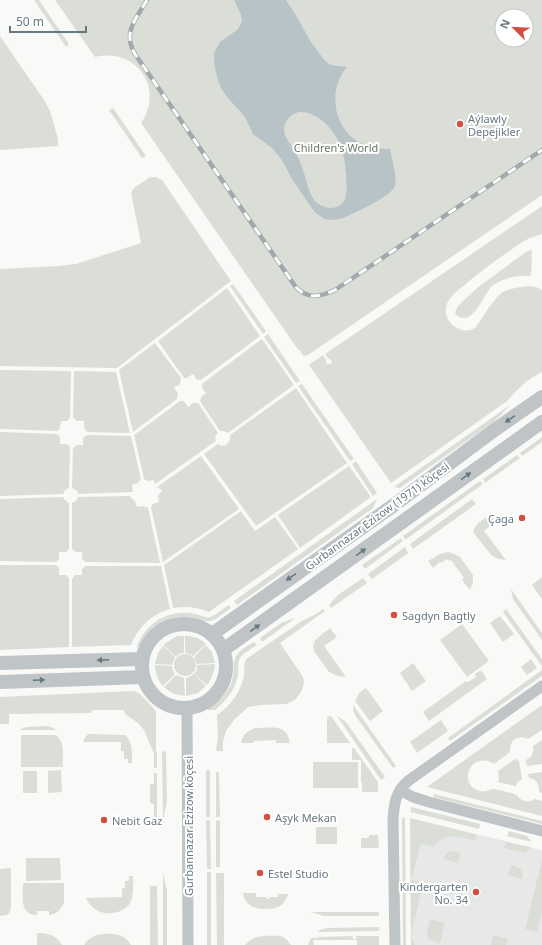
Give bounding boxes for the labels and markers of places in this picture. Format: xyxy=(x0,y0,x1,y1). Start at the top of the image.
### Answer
place label: Aýlawly Depejikler xyxy=(468,111,521,139)
marker: Aýlawly Depejikler xyxy=(455,119,465,129)
place label: Çaga xyxy=(488,511,514,526)
marker: Çaga xyxy=(517,513,527,523)
place label: Sagdyn Bagtly xyxy=(402,608,476,623)
marker: Sagdyn Bagtly xyxy=(389,610,399,620)
place label: Aşyk Mekan xyxy=(275,810,337,825)
marker: Aşyk Mekan xyxy=(262,812,272,822)
place label: Nebit Gaz xyxy=(112,813,162,828)
marker: Nebit Gaz xyxy=(99,815,109,825)
place label: Estel Studio xyxy=(268,866,329,881)
marker: Estel Studio xyxy=(255,868,265,878)
place label: Kindergarten No. 34 xyxy=(400,879,469,907)
marker: Kindergarten No. 34 xyxy=(471,887,481,897)

